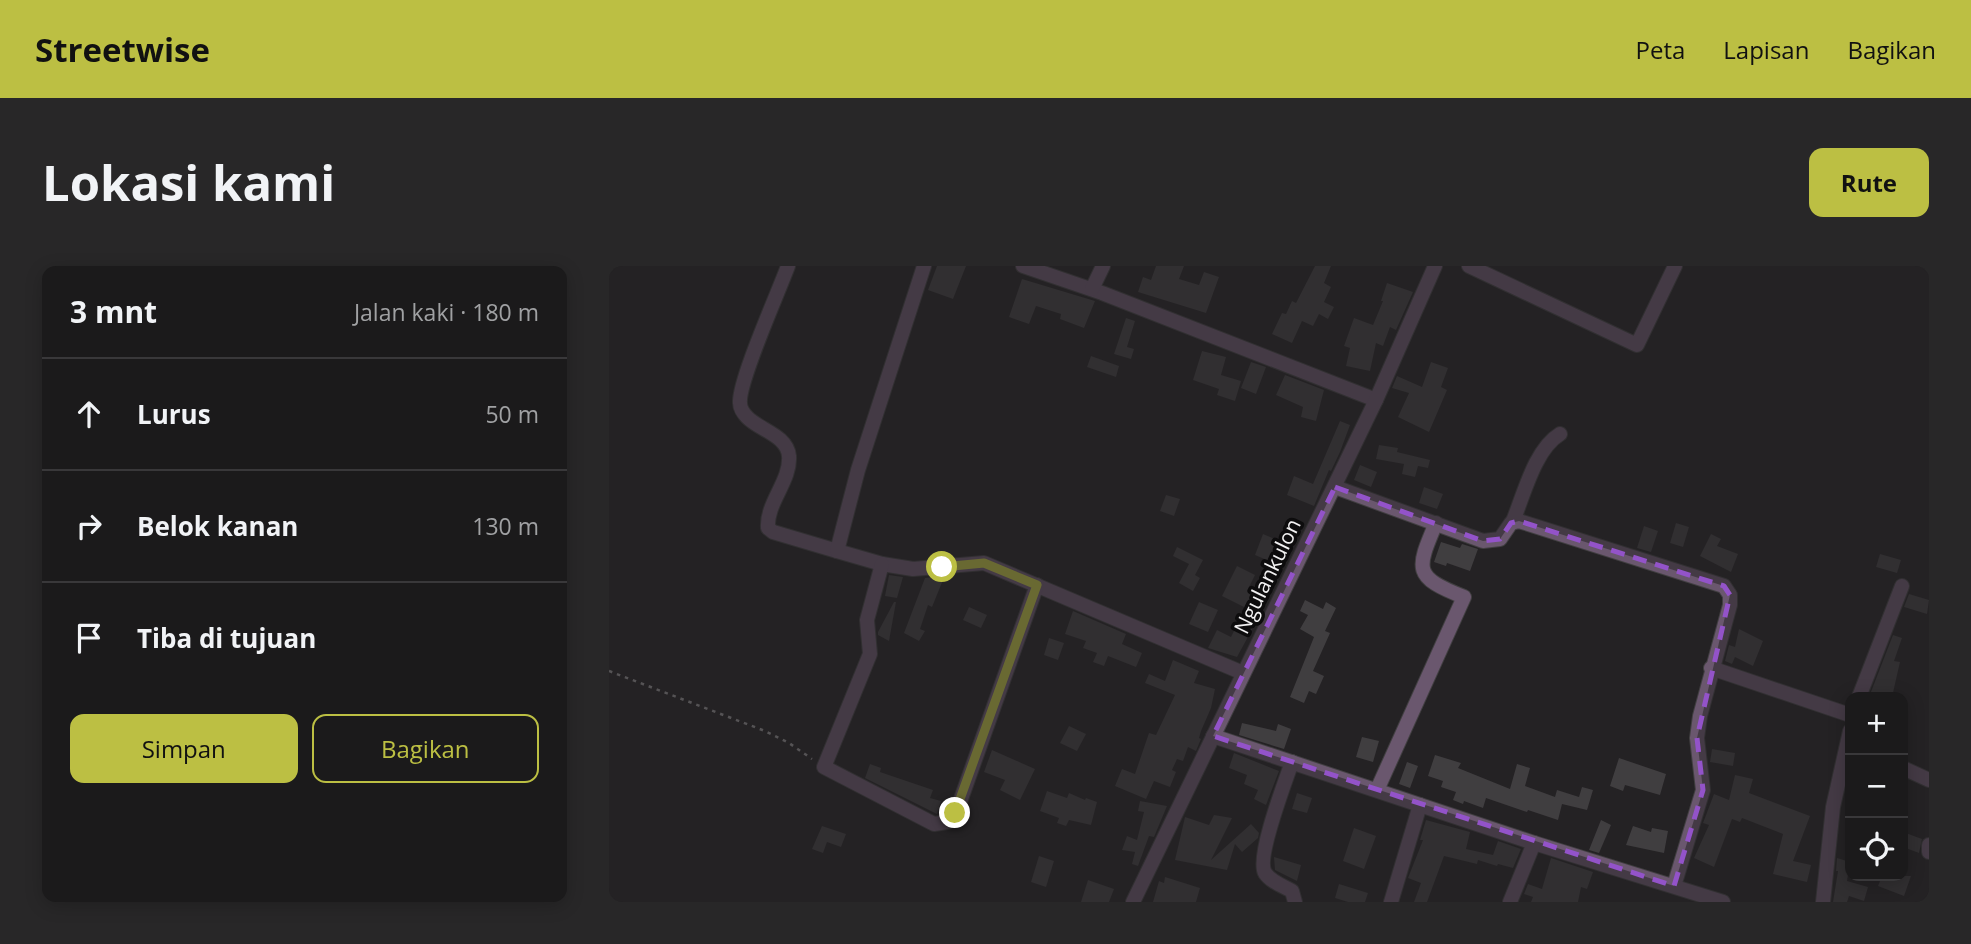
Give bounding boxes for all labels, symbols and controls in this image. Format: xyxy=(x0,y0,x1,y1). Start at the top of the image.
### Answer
text: Streetwise xyxy=(35,27,210,72)
text: Peta xyxy=(1635,33,1685,66)
text: Lapisan xyxy=(1723,33,1809,66)
text: Bagikan xyxy=(1847,33,1936,66)
button: Rute xyxy=(1809,148,1929,217)
text: Lokasi kami xyxy=(42,149,335,215)
text: 3 mnt xyxy=(70,291,157,332)
text: Jalan kaki · 180 m xyxy=(354,296,539,328)
icon: ahead xyxy=(70,395,108,433)
text: Lurus xyxy=(137,396,211,432)
text: 50 m xyxy=(485,398,539,430)
icon: right xyxy=(70,507,108,545)
text: Belok kanan xyxy=(137,508,298,544)
text: 130 m xyxy=(472,510,539,542)
street label: Ngulankulon xyxy=(1227,514,1307,638)
route start xyxy=(926,551,957,582)
icon: arrive xyxy=(70,619,108,657)
text: Tiba di tujuan xyxy=(137,620,316,656)
map controls xyxy=(1845,692,1908,881)
button: + xyxy=(1845,692,1908,755)
button: Simpan xyxy=(70,714,298,783)
button: Bagikan xyxy=(312,714,539,783)
button: − xyxy=(1845,755,1908,818)
route end xyxy=(939,797,970,828)
button: locate xyxy=(1845,818,1908,881)

